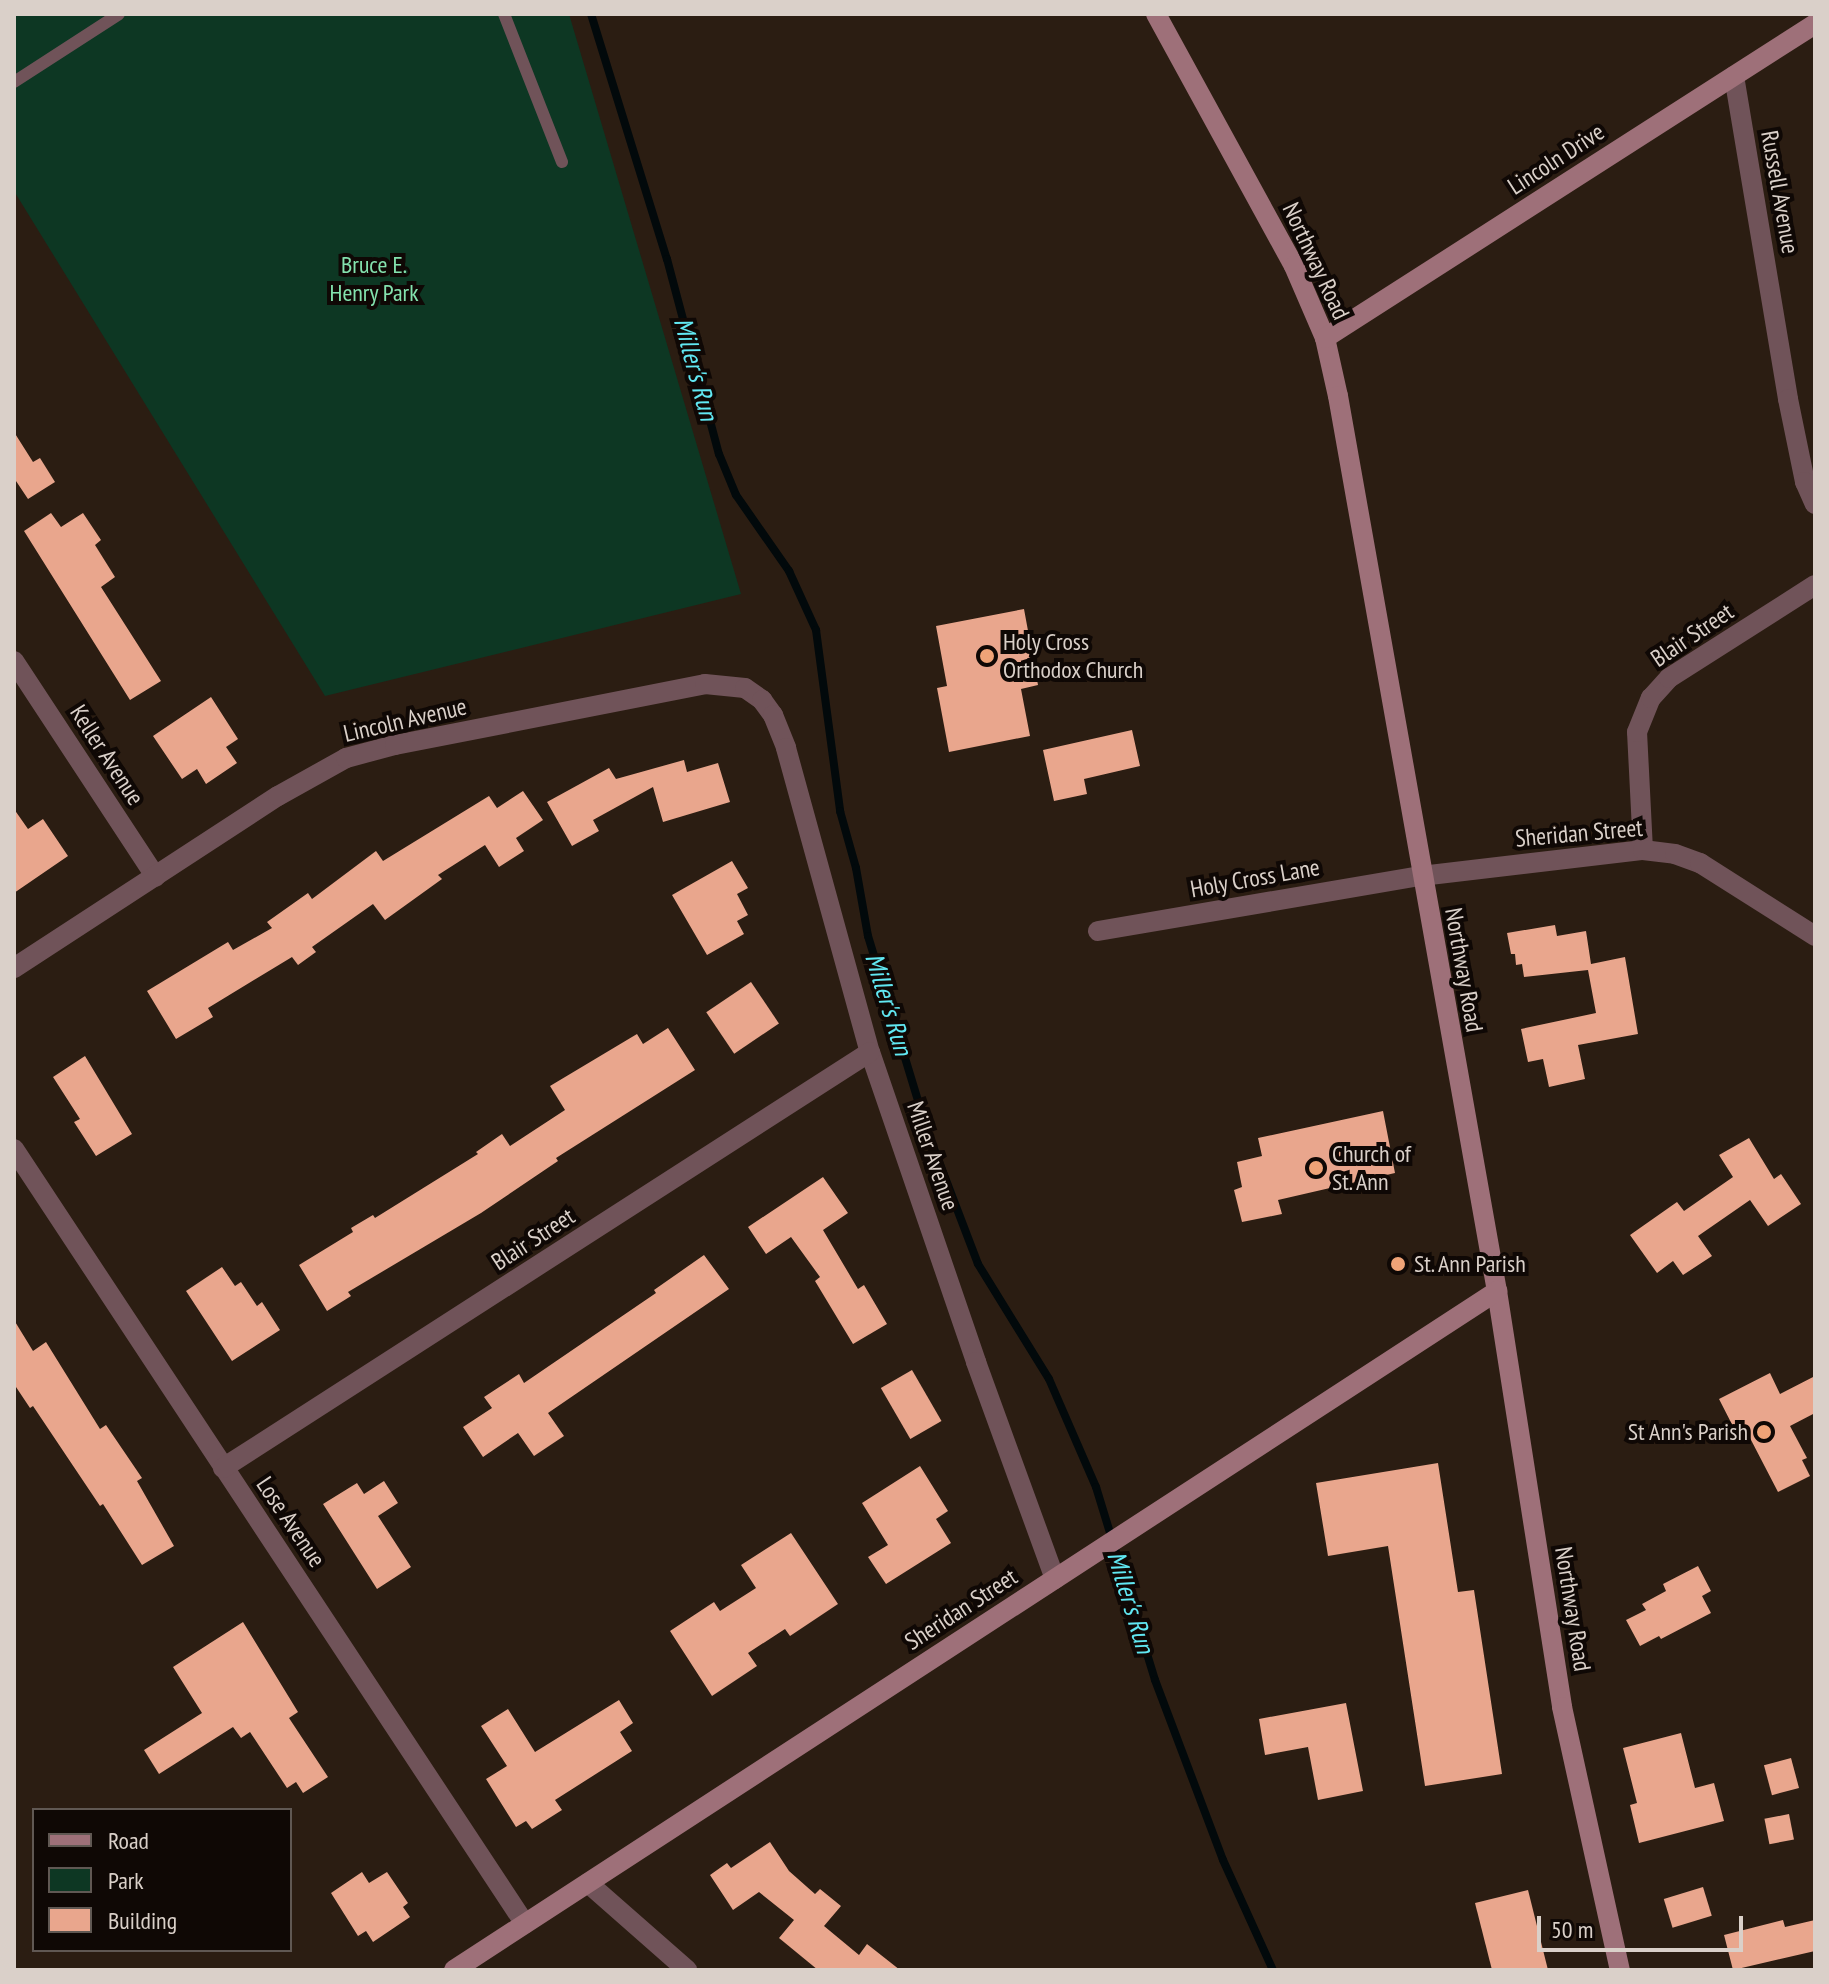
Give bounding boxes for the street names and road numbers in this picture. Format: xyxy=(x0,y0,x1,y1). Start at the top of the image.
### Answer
street label: Lincoln Drive xyxy=(1502,117,1610,201)
street label: Russell Avenue xyxy=(1755,128,1805,256)
street label: Northway Road xyxy=(1276,198,1356,324)
street label: Blair Street xyxy=(1645,597,1739,673)
street label: Lincoln Avenue xyxy=(340,692,470,748)
street label: Keller Avenue xyxy=(64,699,150,811)
street label: Sheridan Street xyxy=(1514,813,1644,853)
street label: Holy Cross Lane xyxy=(1188,852,1322,904)
street label: Northway Road xyxy=(1439,905,1489,1035)
street label: Miller Avenue xyxy=(901,1097,965,1215)
street label: Blair Street xyxy=(486,1202,580,1276)
street label: Lose Avenue xyxy=(250,1471,332,1573)
street label: Northway Road xyxy=(1549,1544,1597,1674)
street label: Sheridan Street xyxy=(900,1562,1022,1656)

